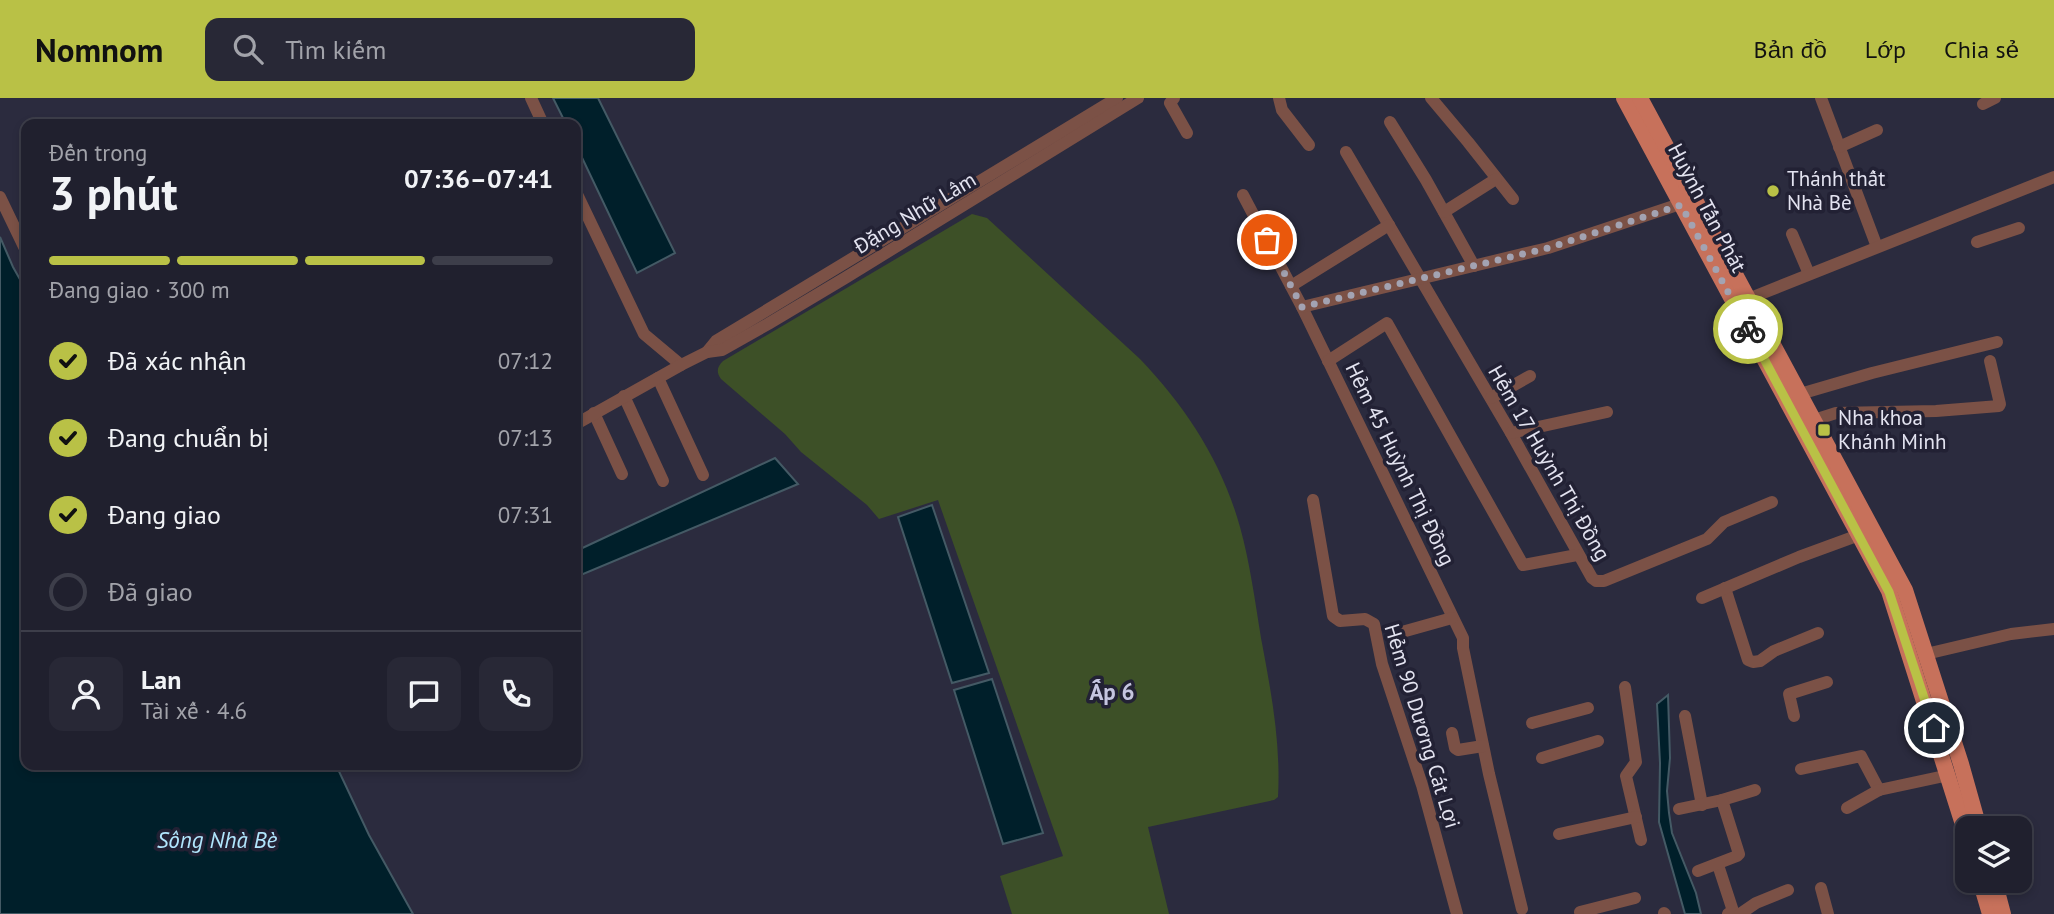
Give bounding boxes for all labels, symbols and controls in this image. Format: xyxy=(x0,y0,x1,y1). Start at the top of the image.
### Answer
search box xyxy=(205,18,695,81)
text: Nomnom xyxy=(35,28,163,71)
icon: search xyxy=(229,30,267,68)
text: Tìm kiếm xyxy=(285,33,386,66)
text: Bản đồ xyxy=(1754,34,1827,65)
text: Lớp xyxy=(1865,34,1906,65)
text: Chia sẻ xyxy=(1944,34,2019,65)
text: Đến trong xyxy=(49,138,147,167)
street label: Huỳnh Tấn Phát xyxy=(1662,139,1753,277)
text: 07:36–07:41 xyxy=(404,162,553,195)
text: 3 phút xyxy=(49,163,177,223)
place label: Thánh thất Nhà Bè xyxy=(1787,165,1885,216)
street label: Đặng Nhữ Lâm xyxy=(848,166,981,260)
marker: Thánh thất Nhà Bè xyxy=(1765,183,1781,199)
pin xyxy=(1237,210,1297,270)
icon: bag xyxy=(1248,221,1286,259)
text: Đang giao · 300 m xyxy=(49,275,230,304)
courier xyxy=(1713,294,1783,364)
icon: bike xyxy=(1729,310,1767,348)
icon: check xyxy=(49,342,87,380)
text: Đã xác nhận xyxy=(108,344,246,377)
text: 07:12 xyxy=(498,346,553,375)
street label: Hẻm 45 Huỳnh Thị Đồng xyxy=(1340,358,1461,570)
street label: Hẻm 17 Huỳnh Thị Đồng xyxy=(1482,360,1616,565)
place label: Nha khoa Khánh Minh xyxy=(1838,404,1947,455)
icon: check xyxy=(49,419,87,457)
text: Đang chuẩn bị xyxy=(108,421,269,454)
marker: Nha khoa Khánh Minh xyxy=(1816,422,1832,438)
text: 07:13 xyxy=(498,423,553,452)
icon: check xyxy=(49,496,87,534)
text: Đang giao xyxy=(108,498,221,531)
text: 07:31 xyxy=(498,500,553,529)
text: Đã giao xyxy=(108,575,193,608)
street label: Hẻm 90 Dương Cát Lợi xyxy=(1379,620,1466,831)
button: person xyxy=(49,657,123,731)
button: chat xyxy=(387,657,461,731)
button: phone xyxy=(479,657,553,731)
text: Lan xyxy=(141,663,181,696)
district label: Ấp 6 xyxy=(1089,677,1135,706)
text: Tài xế · 4.6 xyxy=(141,696,247,725)
pin xyxy=(1904,698,1964,758)
icon: home xyxy=(1915,709,1953,747)
map controls xyxy=(1955,816,2032,893)
button: layers xyxy=(1955,816,2032,893)
water label: Sông Nhà Bè xyxy=(157,825,278,854)

